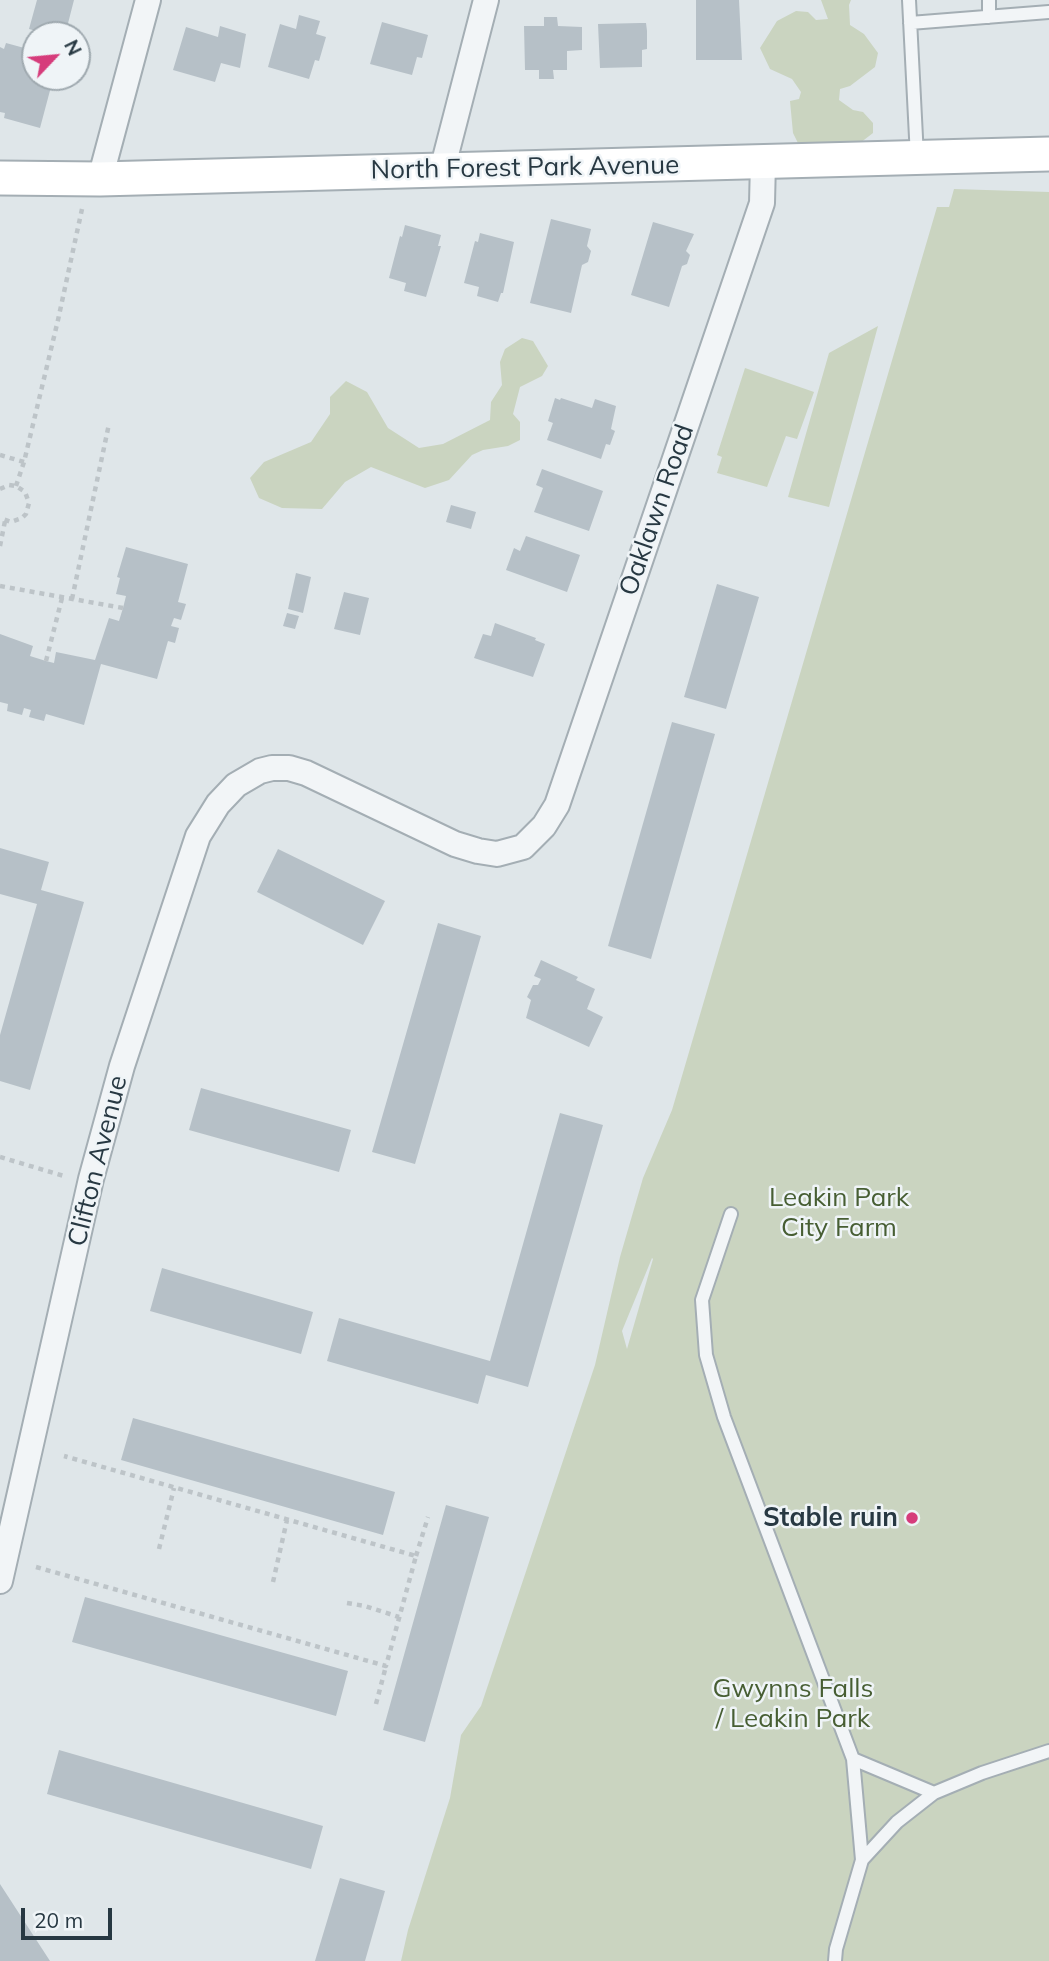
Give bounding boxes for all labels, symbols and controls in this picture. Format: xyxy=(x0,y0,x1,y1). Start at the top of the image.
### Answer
north arrow xyxy=(21,21,91,91)
text: N xyxy=(59,36,87,59)
street label: North Forest Park Avenue xyxy=(370,150,680,186)
street label: Oaklawn Road xyxy=(613,420,701,600)
street label: Clifton Avenue xyxy=(62,1072,134,1250)
park label: Leakin Park City Farm xyxy=(769,1182,909,1244)
place label: Stable ruin xyxy=(763,1502,898,1534)
marker: Stable ruin xyxy=(904,1510,920,1526)
park label: Gwynns Falls / Leakin Park xyxy=(713,1673,873,1734)
scale bar xyxy=(24,1895,116,1939)
text: 20 m xyxy=(34,1907,83,1933)

